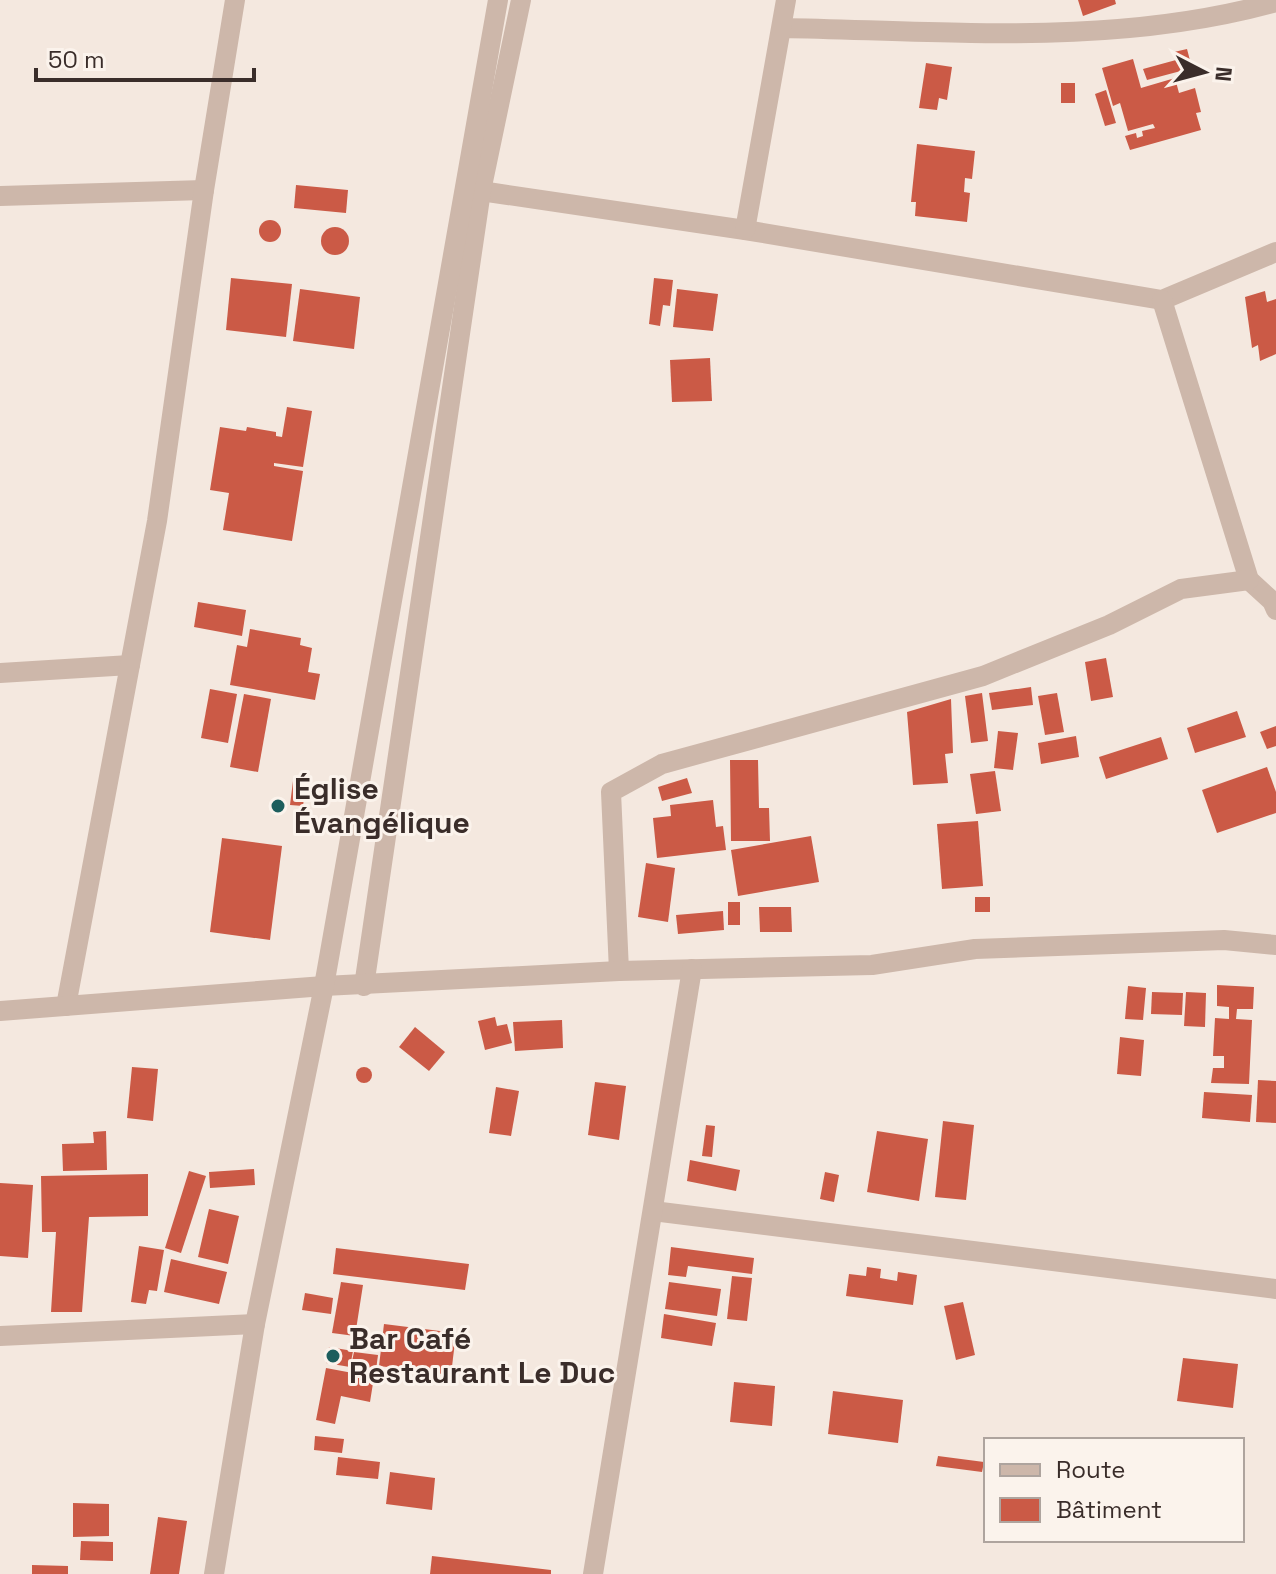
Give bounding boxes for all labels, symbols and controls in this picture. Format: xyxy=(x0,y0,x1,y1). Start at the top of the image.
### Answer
scale bar xyxy=(36,32,254,82)
north arrow xyxy=(1164,32,1244,112)
text: 50 m xyxy=(48,44,105,75)
text: N xyxy=(1209,65,1239,83)
place label: Église Évangélique xyxy=(294,769,470,842)
marker: Église Évangélique xyxy=(269,797,287,815)
place label: Bar Café Restaurant Le Duc xyxy=(349,1319,615,1392)
marker: Bar Café Restaurant Le Duc xyxy=(324,1347,342,1365)
legend xyxy=(984,1438,1244,1542)
text: Route xyxy=(1056,1454,1125,1485)
text: Bâtiment xyxy=(1056,1494,1162,1525)

